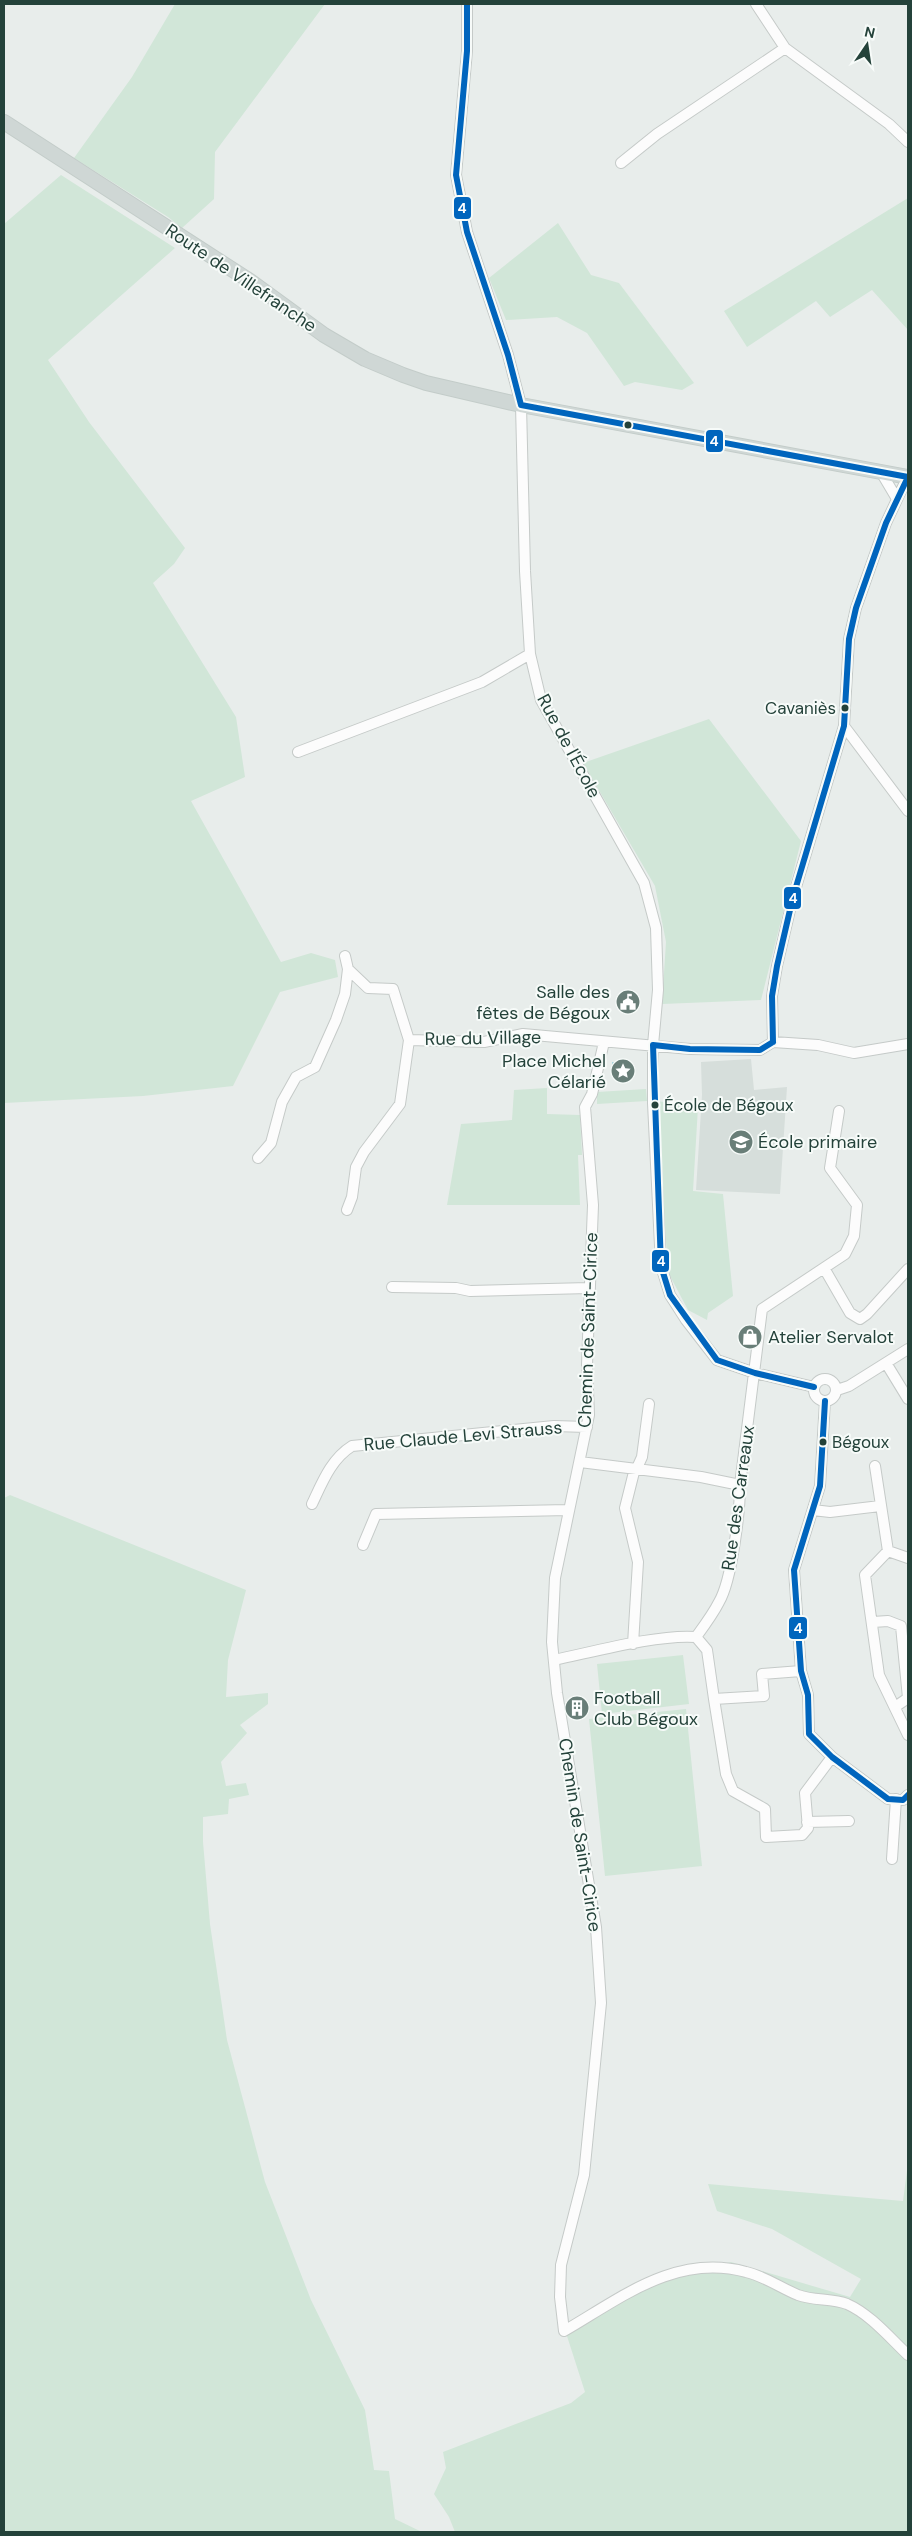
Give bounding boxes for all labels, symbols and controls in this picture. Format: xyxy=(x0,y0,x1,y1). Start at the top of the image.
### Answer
north arrow xyxy=(842,20,892,70)
text: N xyxy=(863,22,877,42)
line badge: 4 xyxy=(453,196,472,220)
text: 4 xyxy=(457,199,467,217)
street label: Route de Villefranche xyxy=(161,218,321,338)
unlabelled marker xyxy=(623,420,633,430)
line badge: 4 xyxy=(705,429,724,453)
text: 4 xyxy=(709,432,719,450)
street label: Rue de l'École xyxy=(532,690,606,802)
place label: Cavaniès xyxy=(765,697,836,719)
marker: Cavaniès xyxy=(840,703,850,713)
line badge: 4 xyxy=(783,886,802,910)
text: 4 xyxy=(788,889,798,907)
place label: Salle des fêtes de Bégoux xyxy=(477,980,610,1025)
public building icon: Salle des fêtes de Bégoux xyxy=(615,989,641,1015)
street label: Rue du Village xyxy=(425,1025,541,1051)
place label: Place Michel Célarié xyxy=(502,1049,606,1094)
place icon: Place Michel Célarié xyxy=(610,1058,636,1084)
place label: École de Bégoux xyxy=(664,1094,794,1116)
marker: École de Bégoux xyxy=(650,1100,660,1110)
school or university icon: École primaire xyxy=(728,1129,754,1155)
place label: École primaire xyxy=(758,1130,877,1154)
street label: Chemin de Saint-Cirice xyxy=(573,1232,603,1428)
line badge: 4 xyxy=(651,1249,670,1273)
text: 4 xyxy=(656,1252,666,1270)
shop icon: Atelier Servalot xyxy=(737,1324,763,1350)
place label: Atelier Servalot xyxy=(768,1325,894,1349)
street label: Rue Claude Levi Strauss xyxy=(363,1415,563,1457)
street label: Rue des Carreaux xyxy=(716,1424,760,1572)
place label: Bégoux xyxy=(832,1431,890,1453)
marker: Bégoux xyxy=(818,1437,828,1447)
line badge: 4 xyxy=(788,1616,808,1640)
text: 4 xyxy=(793,1619,803,1637)
place label: Football Club Bégoux xyxy=(594,1686,698,1731)
building icon: Football Club Bégoux xyxy=(564,1695,590,1721)
street label: Chemin de Saint-Cirice xyxy=(553,1736,607,1934)

